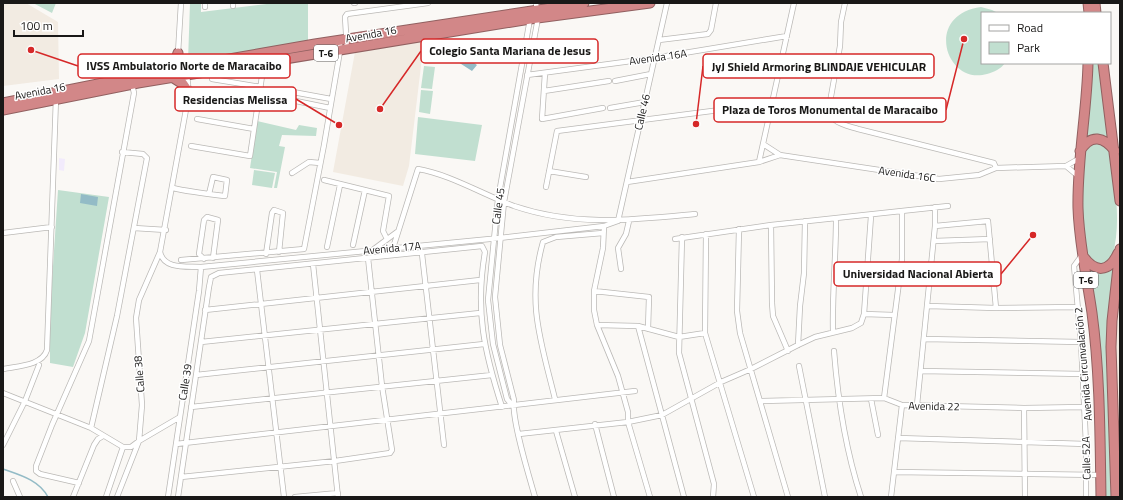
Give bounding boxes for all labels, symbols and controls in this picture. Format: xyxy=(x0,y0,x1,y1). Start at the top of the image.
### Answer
scale bar xyxy=(14,12,83,38)
legend xyxy=(981,12,1111,64)
text: 100 m xyxy=(20,16,53,35)
text: Road xyxy=(1017,18,1043,37)
street label: Avenida 16 xyxy=(344,22,398,46)
text: Park xyxy=(1017,38,1040,57)
callout: Colegio Santa Mariana de Jesus xyxy=(421,39,598,63)
text: Colegio Santa Mariana de Jesus xyxy=(429,41,591,60)
road number: T-6 xyxy=(314,45,338,61)
street label: Avenida 16A xyxy=(628,45,688,69)
callout: IVSS Ambulatorio Norte de Maracaibo xyxy=(78,54,290,78)
callout: JyJ Shield Armoring BLINDAJE VEHICULAR xyxy=(703,54,934,78)
text: IVSS Ambulatorio Norte de Maracaibo xyxy=(86,56,282,75)
text: JyJ Shield Armoring BLINDAJE VEHICULAR xyxy=(712,57,926,76)
street label: Avenida 16 xyxy=(13,78,67,104)
callout: Residencias Melissa xyxy=(175,87,296,111)
text: Residencias Melissa xyxy=(183,90,287,109)
street label: Calle 46 xyxy=(630,92,654,132)
callout: Plaza de Toros Monumental de Maracaibo xyxy=(714,98,946,122)
text: Plaza de Toros Monumental de Maracaibo xyxy=(722,100,938,119)
street label: Avenida 16C xyxy=(877,162,937,186)
street label: Calle 45 xyxy=(488,187,508,225)
street label: Avenida 17A xyxy=(362,237,422,258)
callout: Universidad Nacional Abierta xyxy=(834,262,1001,286)
text: Universidad Nacional Abierta xyxy=(843,264,993,283)
road number: T-6 xyxy=(1074,272,1098,288)
street label: Avenida Circunvalación 2 xyxy=(1070,307,1096,421)
street label: Calle 38 xyxy=(129,355,149,393)
street label: Calle 39 xyxy=(174,363,196,401)
street label: Avenida 22 xyxy=(908,398,960,414)
street label: Calle 52A xyxy=(1078,436,1094,480)

